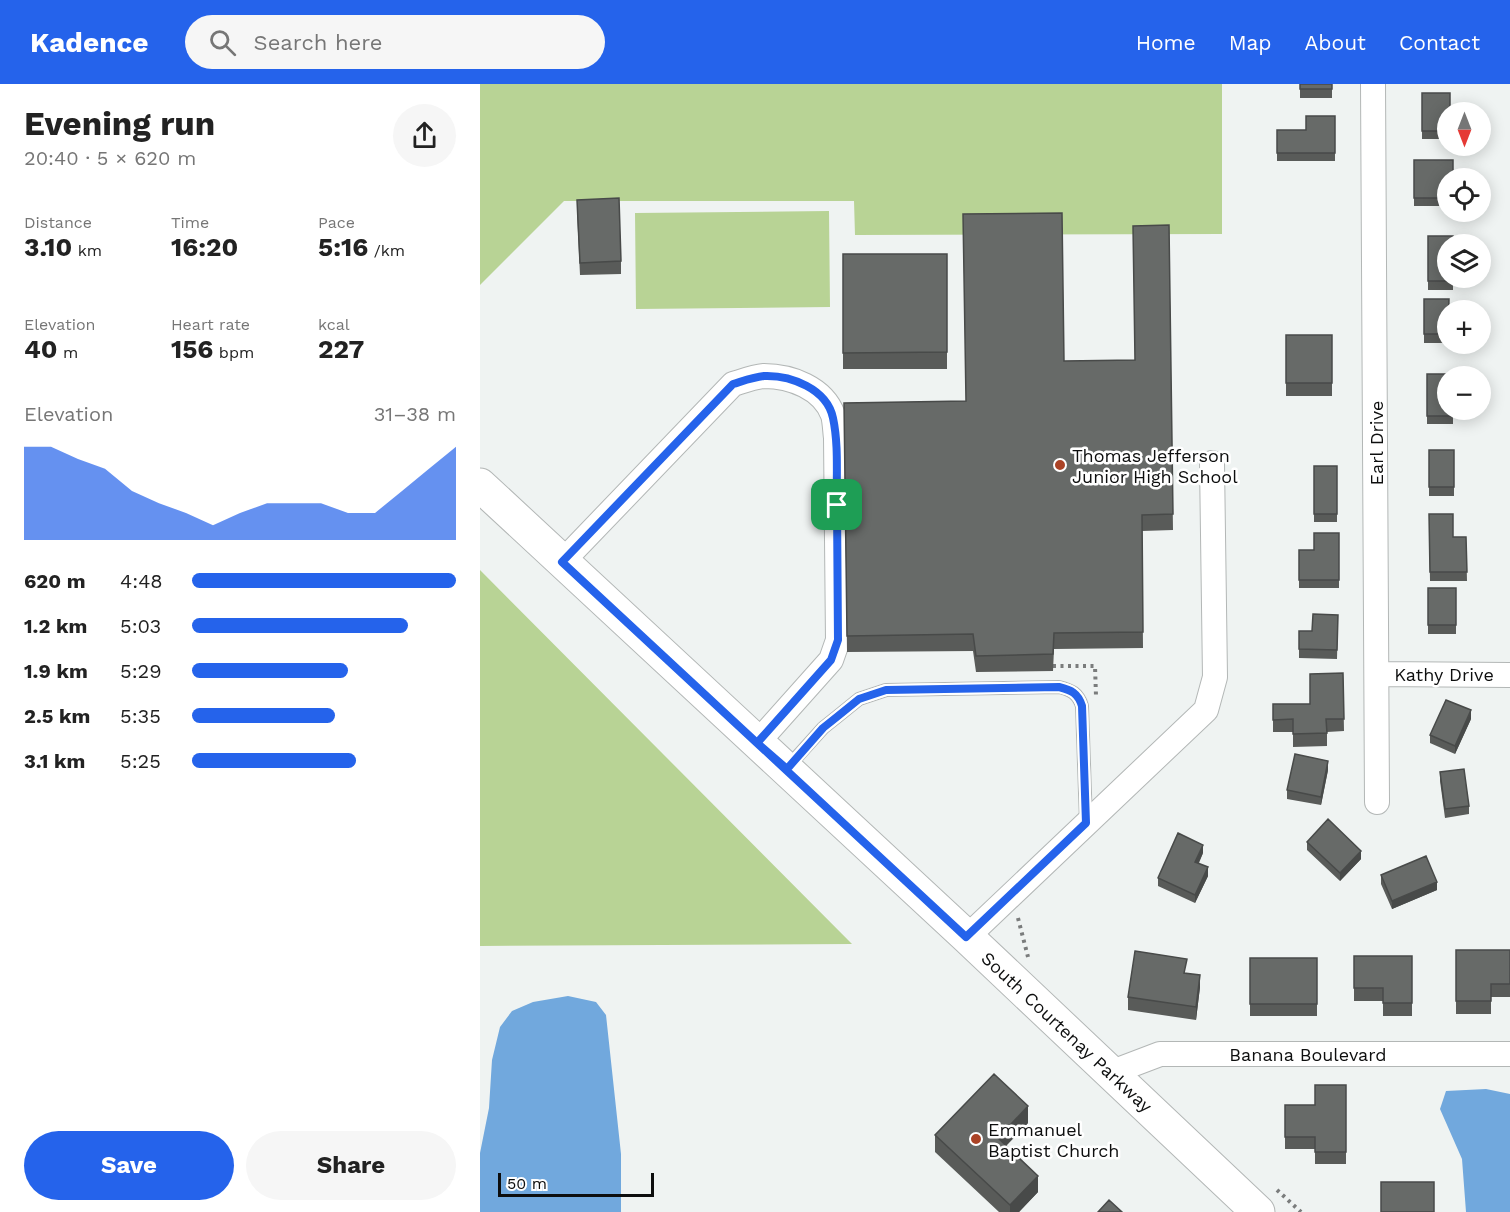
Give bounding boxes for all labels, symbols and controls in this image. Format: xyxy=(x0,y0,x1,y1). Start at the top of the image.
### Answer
search box xyxy=(185,15,605,69)
text: Kadence xyxy=(30,26,149,59)
icon: search xyxy=(206,26,239,59)
text: Search here xyxy=(254,30,383,55)
text: Home xyxy=(1136,30,1196,55)
text: Map xyxy=(1229,30,1272,55)
text: About xyxy=(1305,30,1366,55)
text: Contact xyxy=(1399,30,1480,55)
north arrow xyxy=(1437,102,1491,156)
map controls xyxy=(1437,102,1491,420)
text: Evening run xyxy=(24,104,215,143)
button: share xyxy=(393,104,456,167)
text: 20:40 · 5 × 620 m xyxy=(24,146,196,170)
button: locate xyxy=(1437,168,1491,222)
text: Distance xyxy=(24,213,92,232)
text: Time xyxy=(171,213,209,232)
text: Pace xyxy=(318,213,355,232)
text: 3.10 xyxy=(24,232,72,262)
text: 16:20 xyxy=(171,232,238,262)
text: 5:16 xyxy=(318,232,368,262)
button: layers xyxy=(1437,234,1491,288)
text: km xyxy=(72,241,102,260)
text: /km xyxy=(368,241,405,260)
button: + xyxy=(1437,300,1491,354)
text: Elevation xyxy=(24,315,95,334)
text: Heart rate xyxy=(171,315,250,334)
text: kcal xyxy=(318,315,350,334)
text: 40 xyxy=(24,334,58,364)
text: 156 xyxy=(171,334,213,364)
text: 227 xyxy=(318,334,364,364)
text: m xyxy=(58,343,78,362)
text: bpm xyxy=(213,343,254,362)
button: − xyxy=(1437,366,1491,420)
street label: Earl Drive xyxy=(1366,401,1387,485)
text: Elevation xyxy=(24,402,113,426)
text: 31–38 m xyxy=(374,402,456,426)
place label: Thomas Jefferson Junior High School xyxy=(1072,445,1238,487)
marker: Thomas Jefferson Junior High School xyxy=(1053,458,1067,472)
pin xyxy=(811,479,862,530)
icon: arrive xyxy=(820,488,853,521)
text: 620 m xyxy=(24,569,86,593)
text: 4:48 xyxy=(120,569,163,593)
text: 1.2 km xyxy=(24,614,87,638)
text: 5:03 xyxy=(120,614,161,638)
text: 1.9 km xyxy=(24,659,88,683)
text: 5:29 xyxy=(120,659,162,683)
street label: Kathy Drive xyxy=(1394,664,1494,685)
text: 2.5 km xyxy=(24,704,90,728)
text: 5:35 xyxy=(120,704,161,728)
text: 3.1 km xyxy=(24,749,85,773)
text: 5:25 xyxy=(120,749,161,773)
street label: South Courtenay Parkway xyxy=(977,947,1157,1117)
street label: Banana Boulevard xyxy=(1229,1044,1387,1065)
place label: Emmanuel Baptist Church xyxy=(988,1119,1119,1161)
button: Save xyxy=(24,1131,234,1200)
button: Share xyxy=(246,1131,456,1200)
marker: Emmanuel Baptist Church xyxy=(969,1132,983,1146)
scale bar xyxy=(498,1170,654,1198)
text: 50 m xyxy=(507,1174,547,1193)

